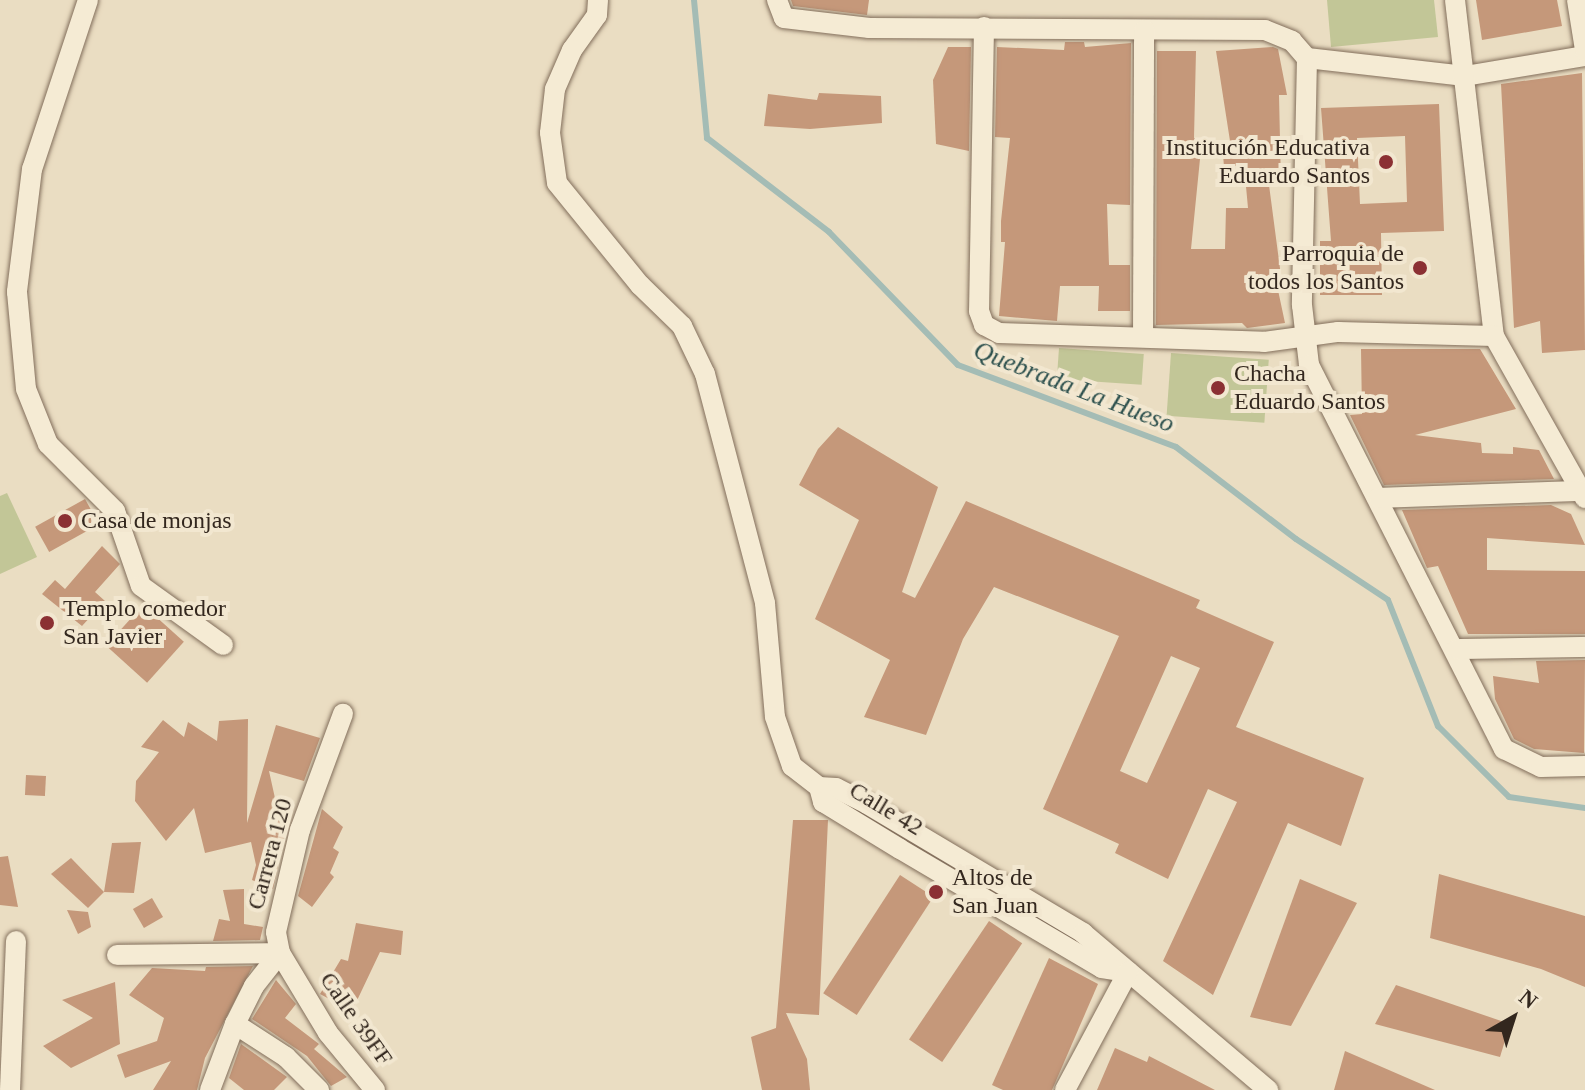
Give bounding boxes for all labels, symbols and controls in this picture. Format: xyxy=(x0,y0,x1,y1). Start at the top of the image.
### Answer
place label: Institución Educativa Eduardo Santos xyxy=(1165,134,1370,190)
marker: Institución Educativa Eduardo Santos xyxy=(1377,153,1395,171)
place label: Parroquia de todos los Santos xyxy=(1248,240,1404,296)
marker: Parroquia de todos los Santos xyxy=(1411,259,1429,277)
water label: Quebrada La Hueso xyxy=(969,334,1179,440)
place label: Chacha Eduardo Santos xyxy=(1234,360,1385,416)
marker: Chacha Eduardo Santos xyxy=(1209,379,1227,397)
place label: Casa de monjas xyxy=(81,507,232,535)
marker: Casa de monjas xyxy=(56,512,74,530)
place label: Templo comedor San Javier xyxy=(63,595,226,651)
marker: Templo comedor San Javier xyxy=(38,614,56,632)
street label: Calle 42 xyxy=(844,776,928,842)
street label: Carrera 120 xyxy=(241,795,299,913)
place label: Altos de San Juan xyxy=(952,864,1038,920)
marker: Altos de San Juan xyxy=(927,883,945,901)
street label: Calle 39FF xyxy=(313,967,399,1071)
north arrow xyxy=(1473,978,1553,1058)
text: N xyxy=(1514,984,1542,1014)

